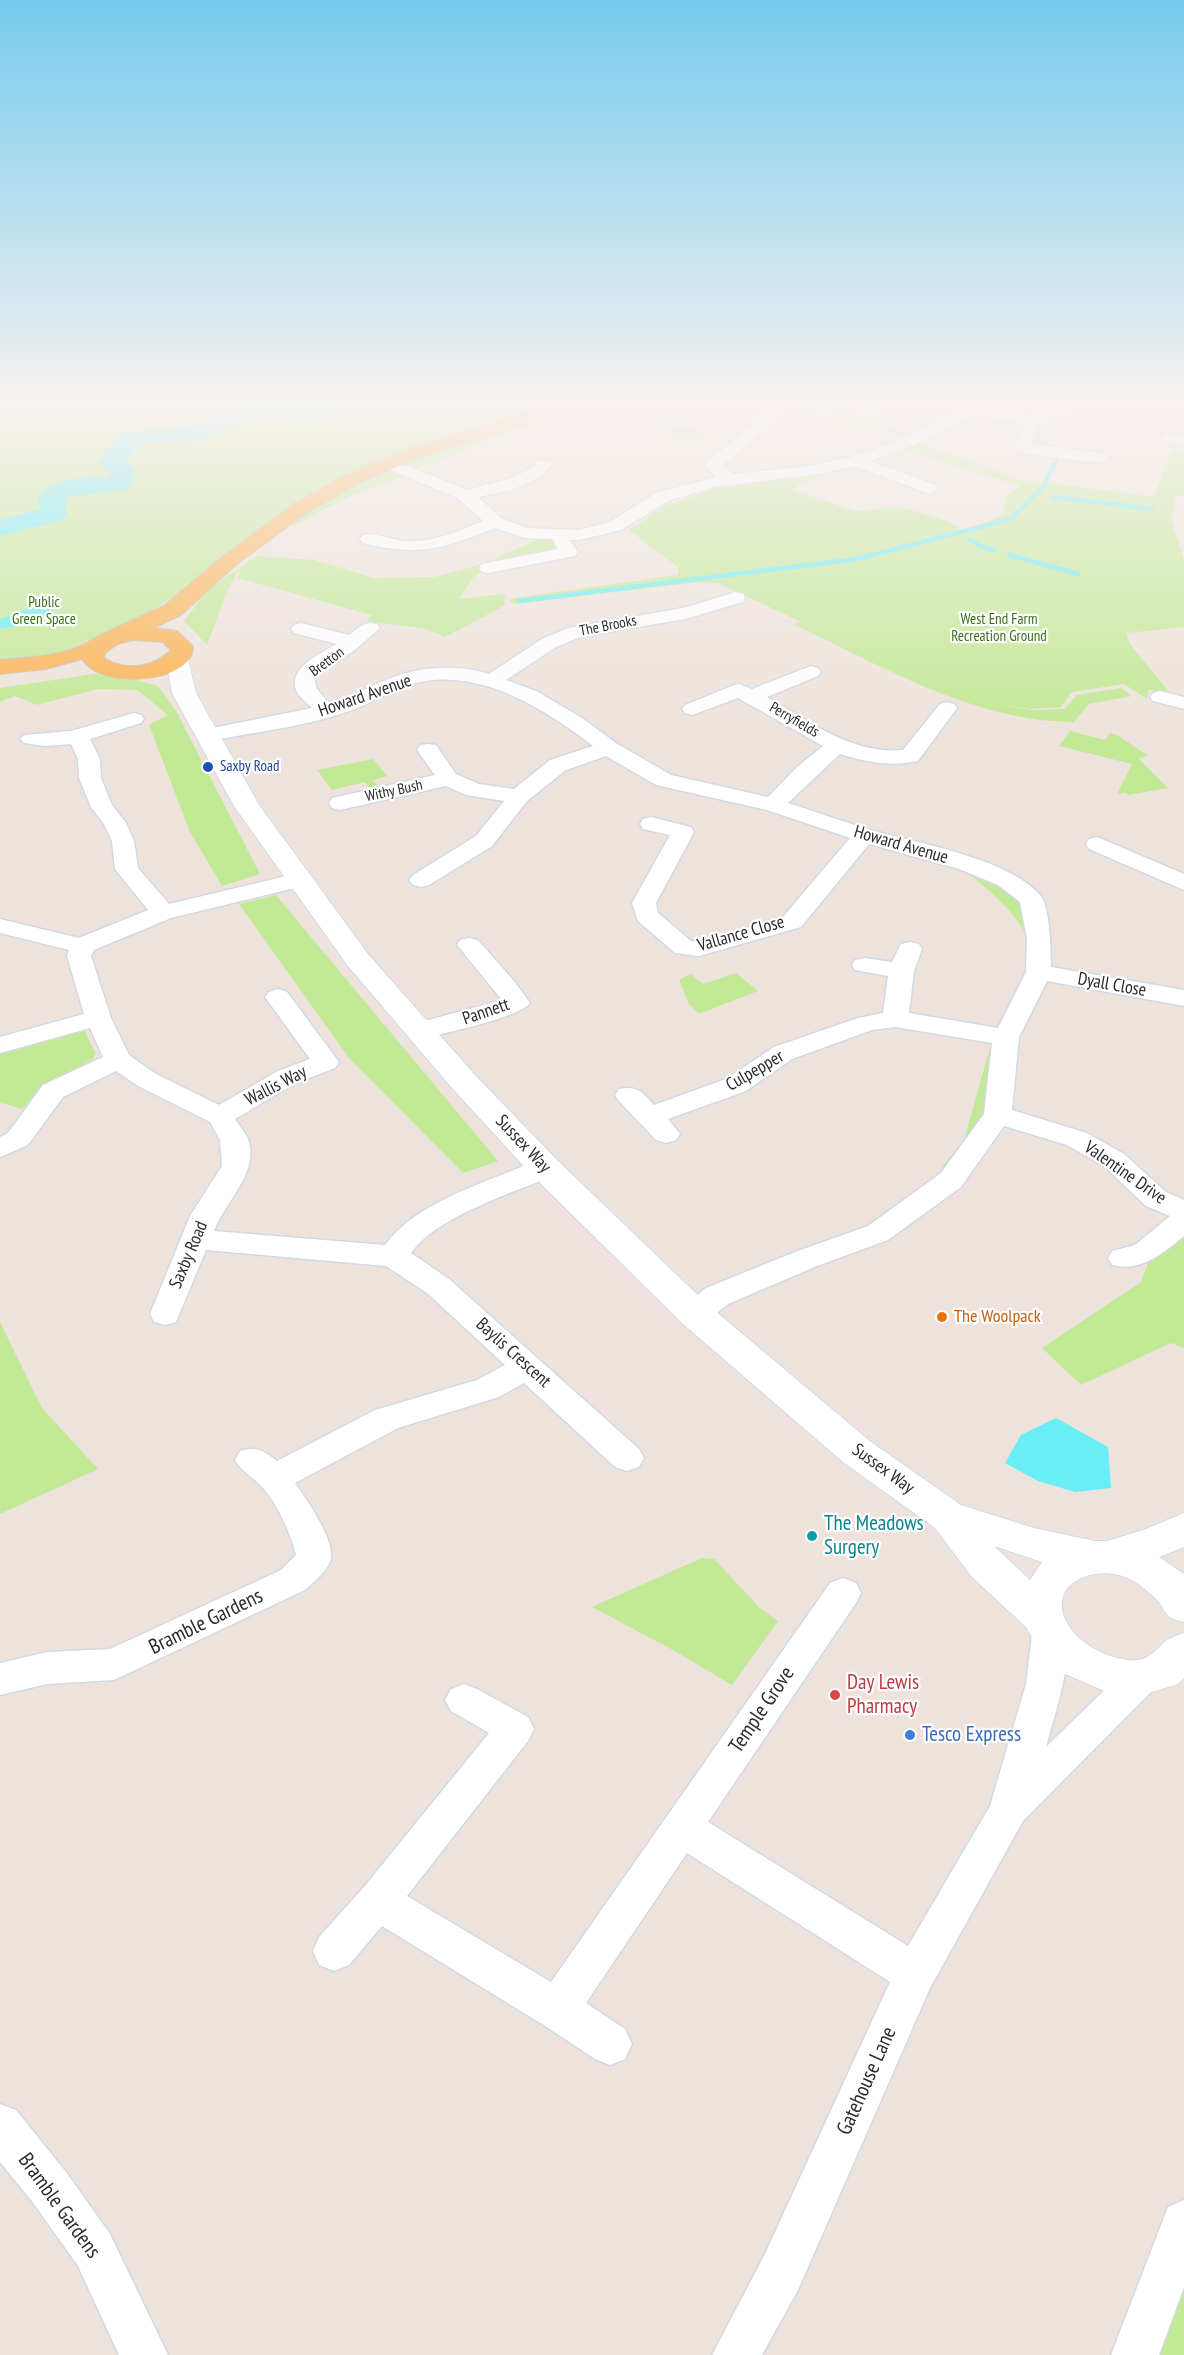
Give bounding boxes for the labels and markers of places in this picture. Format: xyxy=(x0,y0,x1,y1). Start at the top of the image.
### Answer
place label: Saxby Road xyxy=(220,758,279,776)
marker: Saxby Road xyxy=(201,760,215,774)
place label: The Woolpack xyxy=(954,1306,1041,1328)
marker: The Woolpack xyxy=(935,1310,949,1324)
place label: The Meadows Surgery xyxy=(824,1511,924,1561)
marker: The Meadows Surgery xyxy=(805,1529,819,1543)
place label: Day Lewis Pharmacy xyxy=(847,1670,919,1720)
marker: Day Lewis Pharmacy xyxy=(828,1688,842,1702)
place label: Tesco Express xyxy=(922,1722,1021,1748)
marker: Tesco Express xyxy=(903,1728,917,1742)

